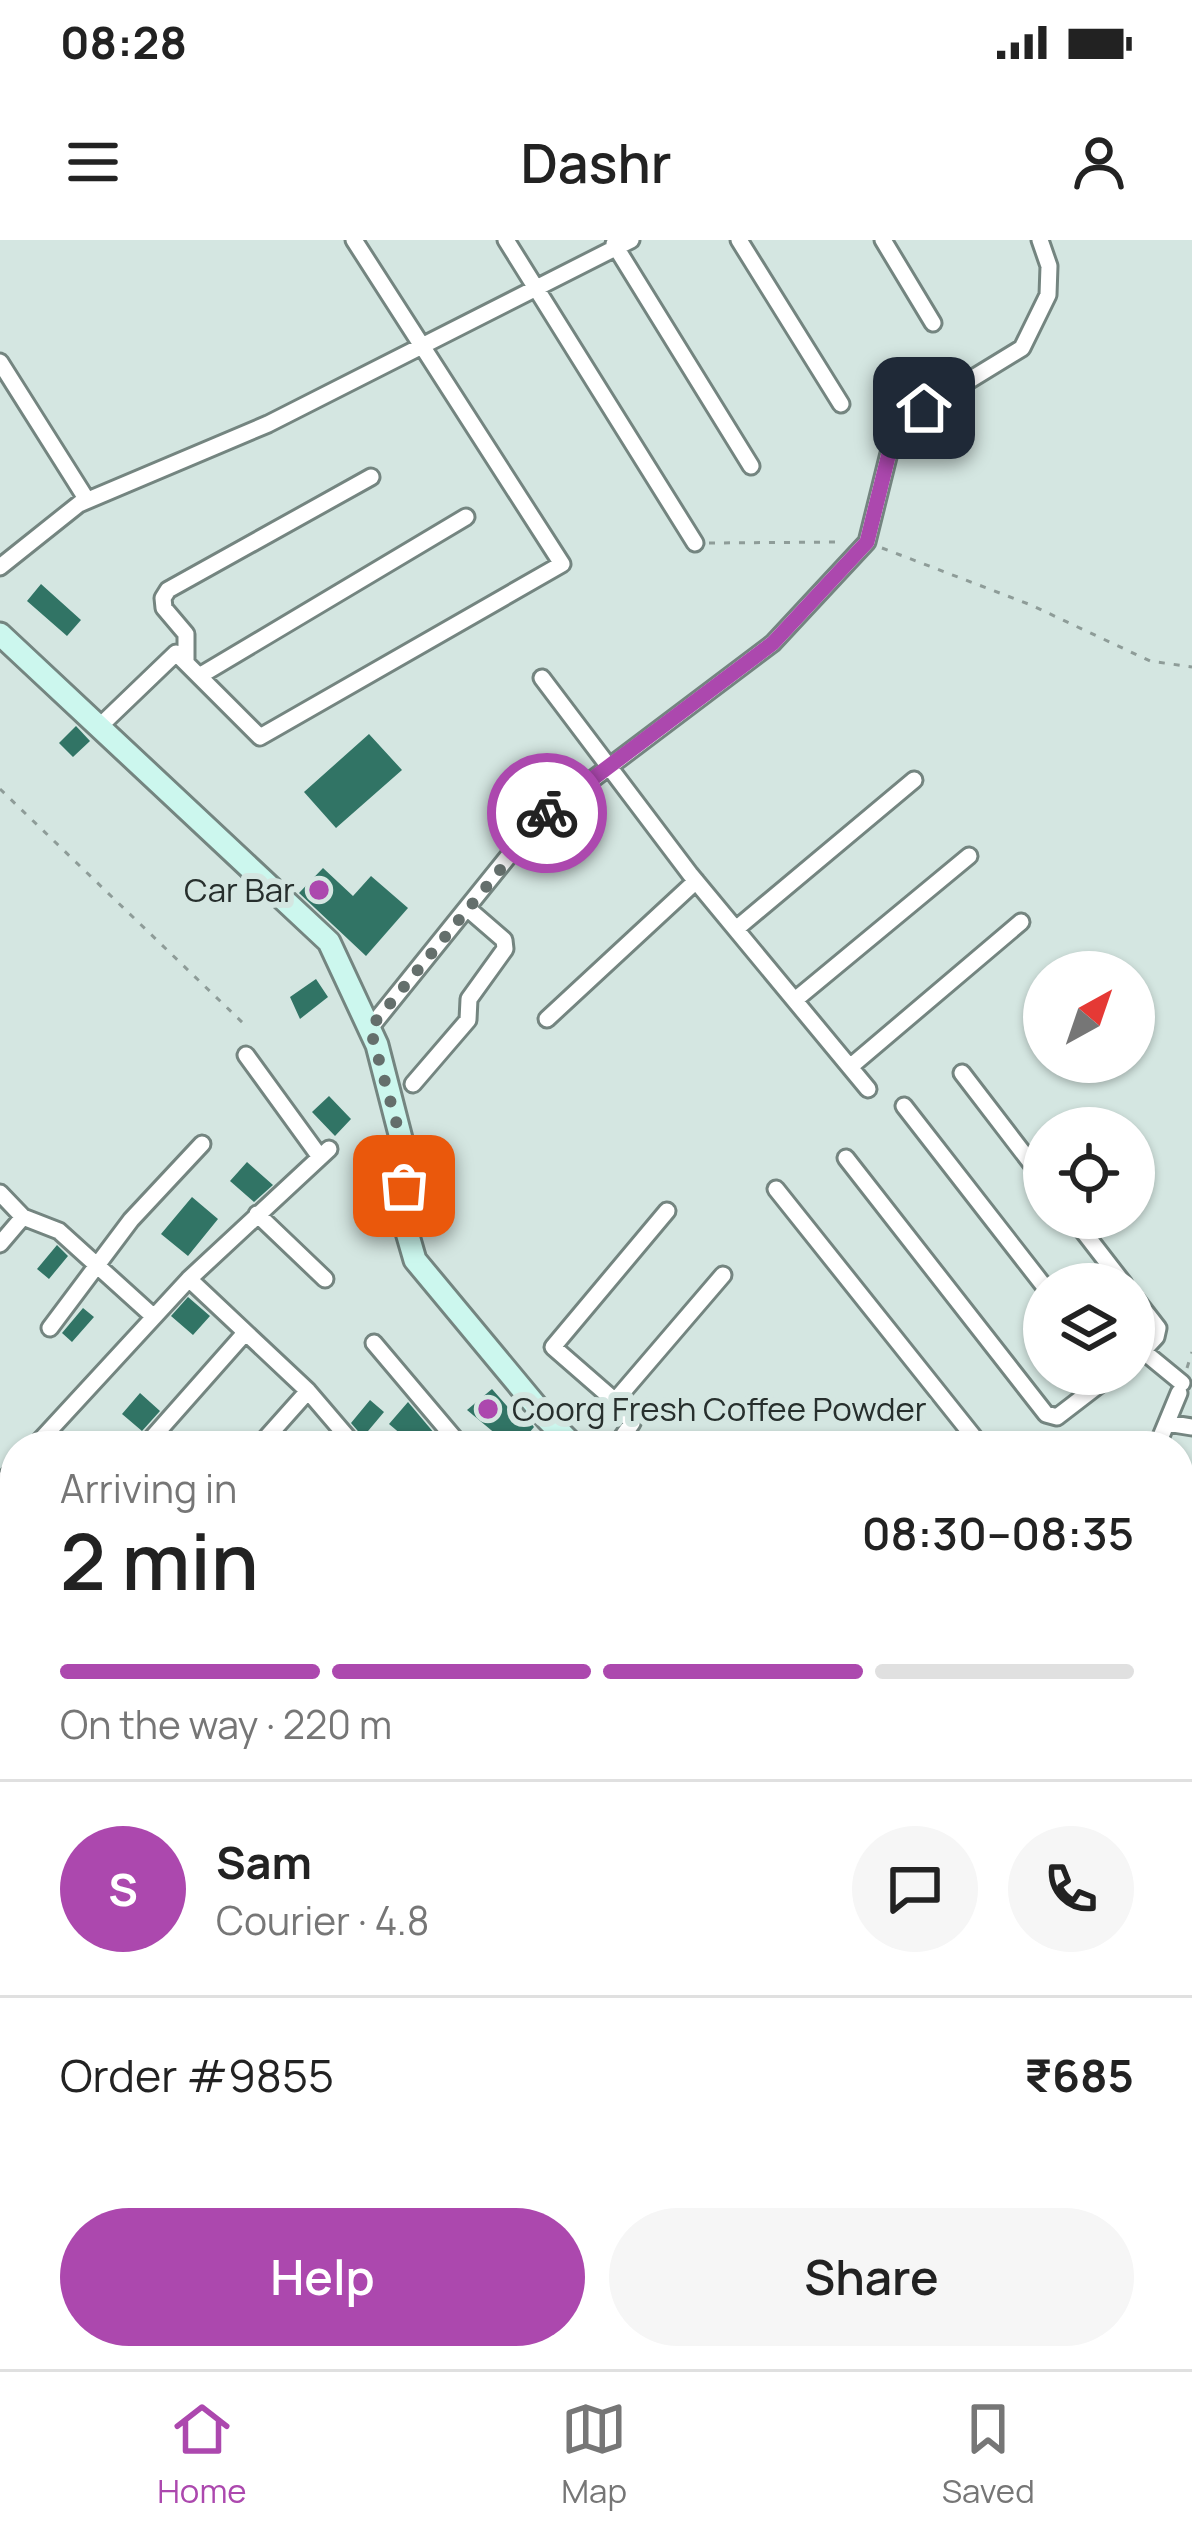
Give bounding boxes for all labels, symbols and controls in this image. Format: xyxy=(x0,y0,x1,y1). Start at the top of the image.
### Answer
text: 08:28 xyxy=(60,11,187,73)
text: Dashr xyxy=(520,125,672,199)
icon: menu xyxy=(60,129,126,195)
icon: person xyxy=(1066,129,1132,195)
pin xyxy=(873,357,975,459)
icon: home xyxy=(891,375,957,441)
courier xyxy=(487,753,607,873)
icon: bike xyxy=(514,780,580,846)
place label: Car Bar xyxy=(184,867,295,912)
marker: Car Bar xyxy=(306,877,332,903)
north arrow xyxy=(1023,951,1155,1083)
map controls xyxy=(1023,951,1155,1395)
button: locate xyxy=(1023,1107,1155,1239)
pin xyxy=(353,1135,455,1237)
icon: bag xyxy=(371,1153,437,1219)
button: layers xyxy=(1023,1263,1155,1395)
place label: Coorg Fresh Coffee Powder xyxy=(512,1386,927,1431)
marker: Coorg Fresh Coffee Powder xyxy=(475,1396,501,1422)
text: Arriving in xyxy=(60,1461,237,1515)
text: 08:30–08:35 xyxy=(862,1502,1134,1564)
text: 2 min xyxy=(60,1507,259,1613)
text: On the way · 220 m xyxy=(60,1697,392,1751)
button: chat xyxy=(852,1826,978,1952)
button: phone xyxy=(1008,1826,1134,1952)
text: Sam xyxy=(216,1831,312,1893)
text: S xyxy=(108,1858,138,1920)
text: Courier · 4.8 xyxy=(216,1893,429,1947)
text: Order #9855 xyxy=(60,2044,334,2106)
text: ₹685 xyxy=(1024,2044,1134,2106)
button: Help xyxy=(60,2208,585,2346)
button: Share xyxy=(609,2208,1134,2346)
tab: Home xyxy=(157,2396,247,2513)
tab: Map xyxy=(561,2396,627,2513)
tab: Saved xyxy=(942,2396,1035,2513)

